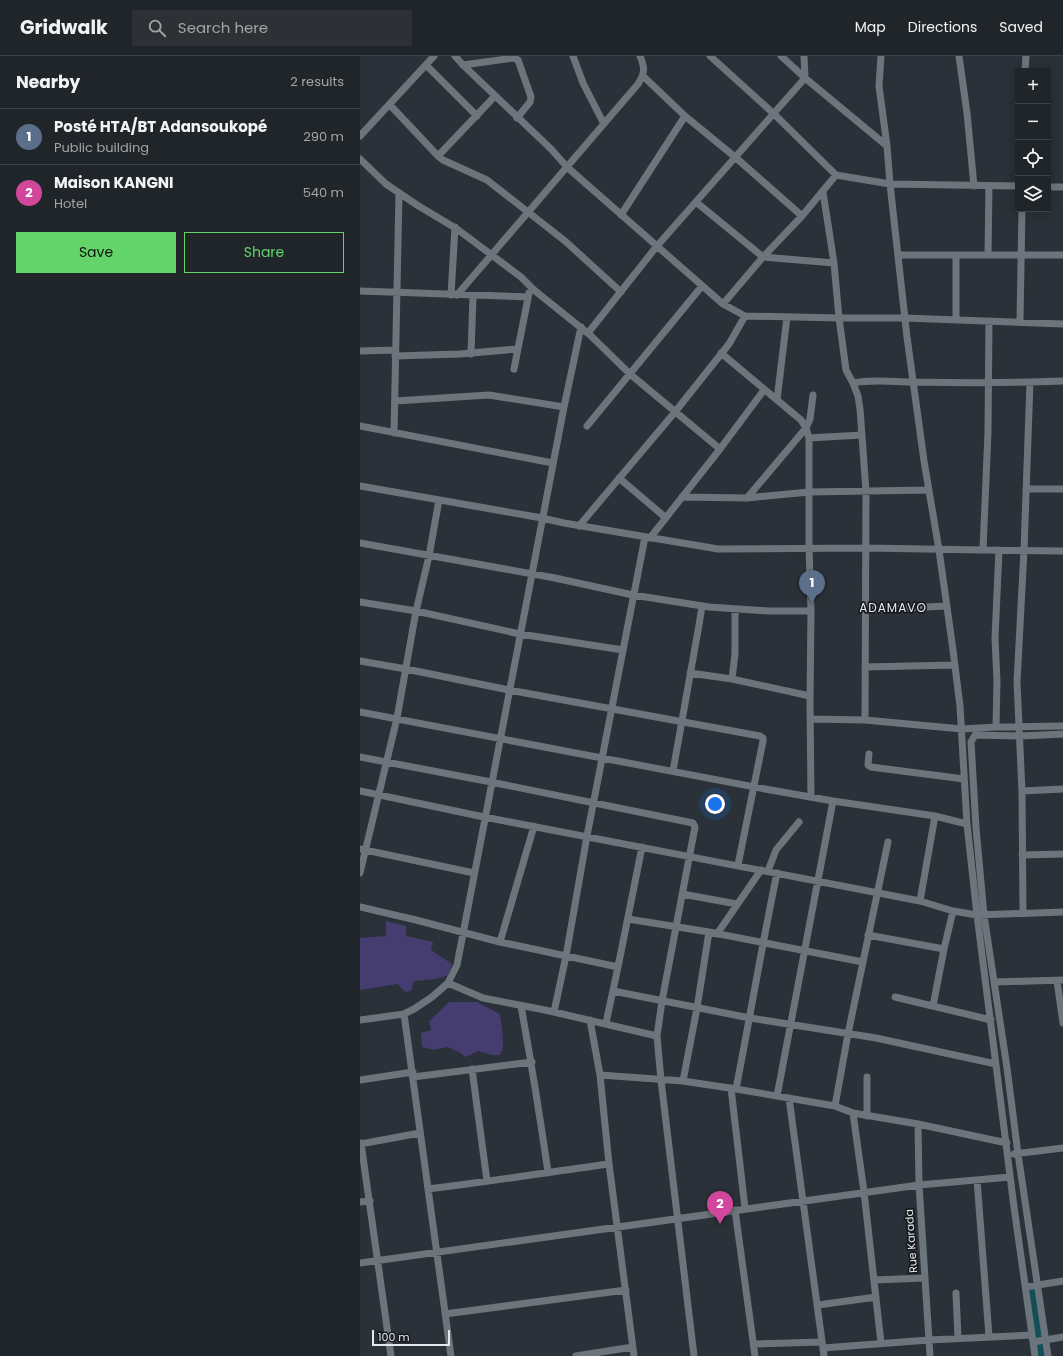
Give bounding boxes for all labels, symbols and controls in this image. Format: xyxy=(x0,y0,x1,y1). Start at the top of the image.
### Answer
search box xyxy=(132,10,412,46)
text: Gridwalk xyxy=(20,14,108,41)
icon: search xyxy=(146,17,168,39)
text: Search here xyxy=(178,17,268,38)
text: Map xyxy=(855,17,886,37)
text: Directions xyxy=(908,17,977,37)
text: Saved xyxy=(999,17,1043,37)
map controls xyxy=(1015,68,1051,212)
button: + xyxy=(1015,68,1051,104)
text: Nearby xyxy=(16,70,80,94)
text: 2 results xyxy=(290,72,344,91)
button: − xyxy=(1015,104,1051,140)
text: Posté HTA/BT Adansoukopé xyxy=(54,116,267,137)
text: 1 xyxy=(27,127,31,146)
text: 290 m xyxy=(303,127,344,146)
text: Public building xyxy=(54,138,149,157)
button: locate xyxy=(1015,140,1051,176)
text: Maison KANGNI xyxy=(54,172,174,193)
button: layers xyxy=(1015,176,1051,212)
text: 2 xyxy=(25,183,33,202)
text: 540 m xyxy=(303,183,344,202)
text: Hotel xyxy=(54,194,87,213)
button: Save xyxy=(16,232,176,273)
button: Share xyxy=(184,232,344,273)
pin: 1 xyxy=(799,570,825,603)
district label: ADAMAVO xyxy=(859,599,927,616)
your location xyxy=(705,794,725,814)
pin: 2 xyxy=(707,1191,733,1224)
street label: Rue Karada xyxy=(901,1209,921,1273)
scale bar xyxy=(372,1328,450,1347)
text: 100 m xyxy=(378,1329,410,1345)

